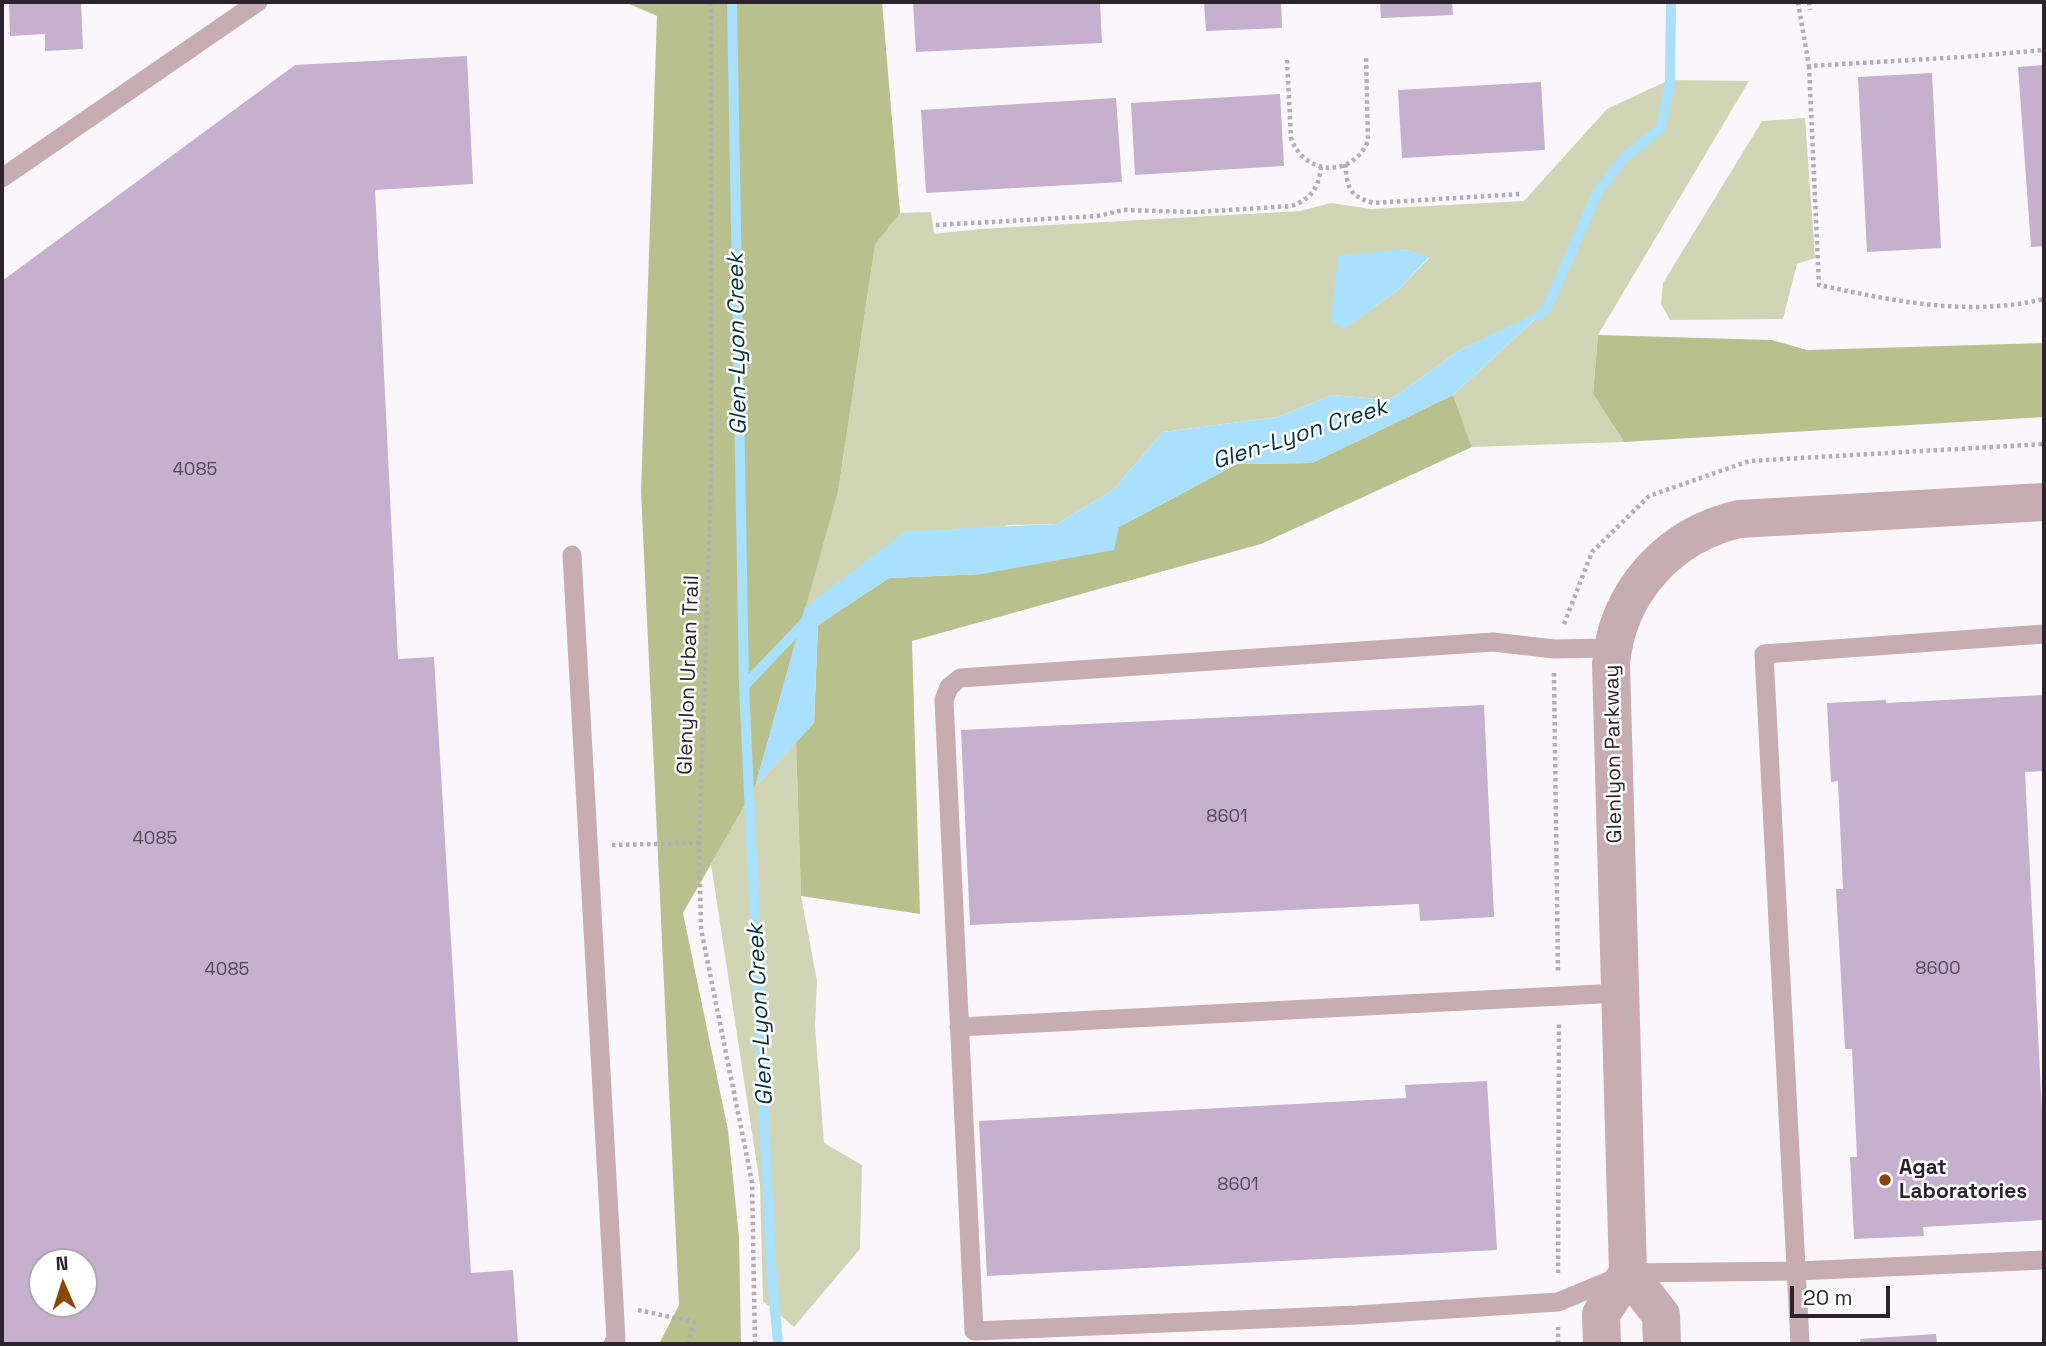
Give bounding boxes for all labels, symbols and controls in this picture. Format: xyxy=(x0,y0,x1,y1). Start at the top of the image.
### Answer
water label: Glen-Lyon Creek xyxy=(723,253,753,435)
water label: Glen-Lyon Creek xyxy=(1209,394,1391,476)
house number: 4085 xyxy=(173,459,217,481)
street label: Glenylon Urban Trail xyxy=(673,575,705,775)
street label: Glenlyon Parkway xyxy=(1600,665,1628,843)
house number: 8601 xyxy=(1206,806,1248,828)
house number: 4085 xyxy=(133,828,177,850)
water label: Glen-Lyon Creek xyxy=(742,923,780,1107)
house number: 8600 xyxy=(1915,958,1961,980)
house number: 4085 xyxy=(205,959,249,981)
place label: Agat Laboratories xyxy=(1899,1155,2027,1205)
marker: Agat Laboratories xyxy=(1877,1172,1893,1188)
house number: 8601 xyxy=(1217,1174,1259,1196)
north arrow xyxy=(28,1248,98,1318)
text: N xyxy=(55,1251,69,1276)
scale bar xyxy=(1794,1272,1894,1316)
text: 20 m xyxy=(1803,1284,1853,1311)

